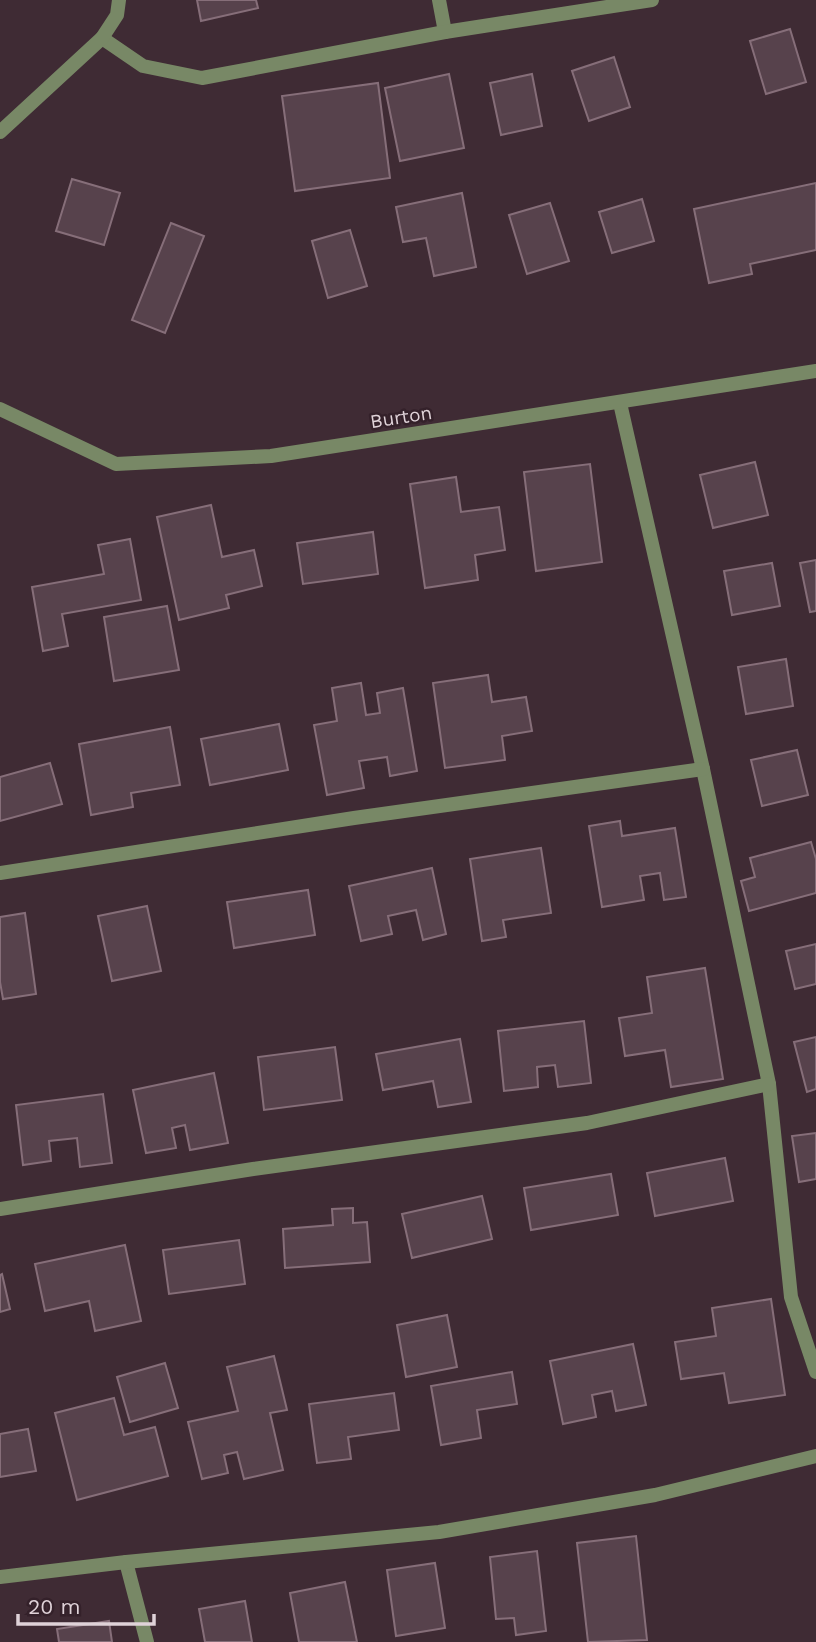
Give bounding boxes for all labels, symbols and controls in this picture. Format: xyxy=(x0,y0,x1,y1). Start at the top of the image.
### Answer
street label: Burton xyxy=(368,401,434,433)
scale bar xyxy=(18,1582,154,1626)
text: 20 m xyxy=(28,1594,80,1619)

